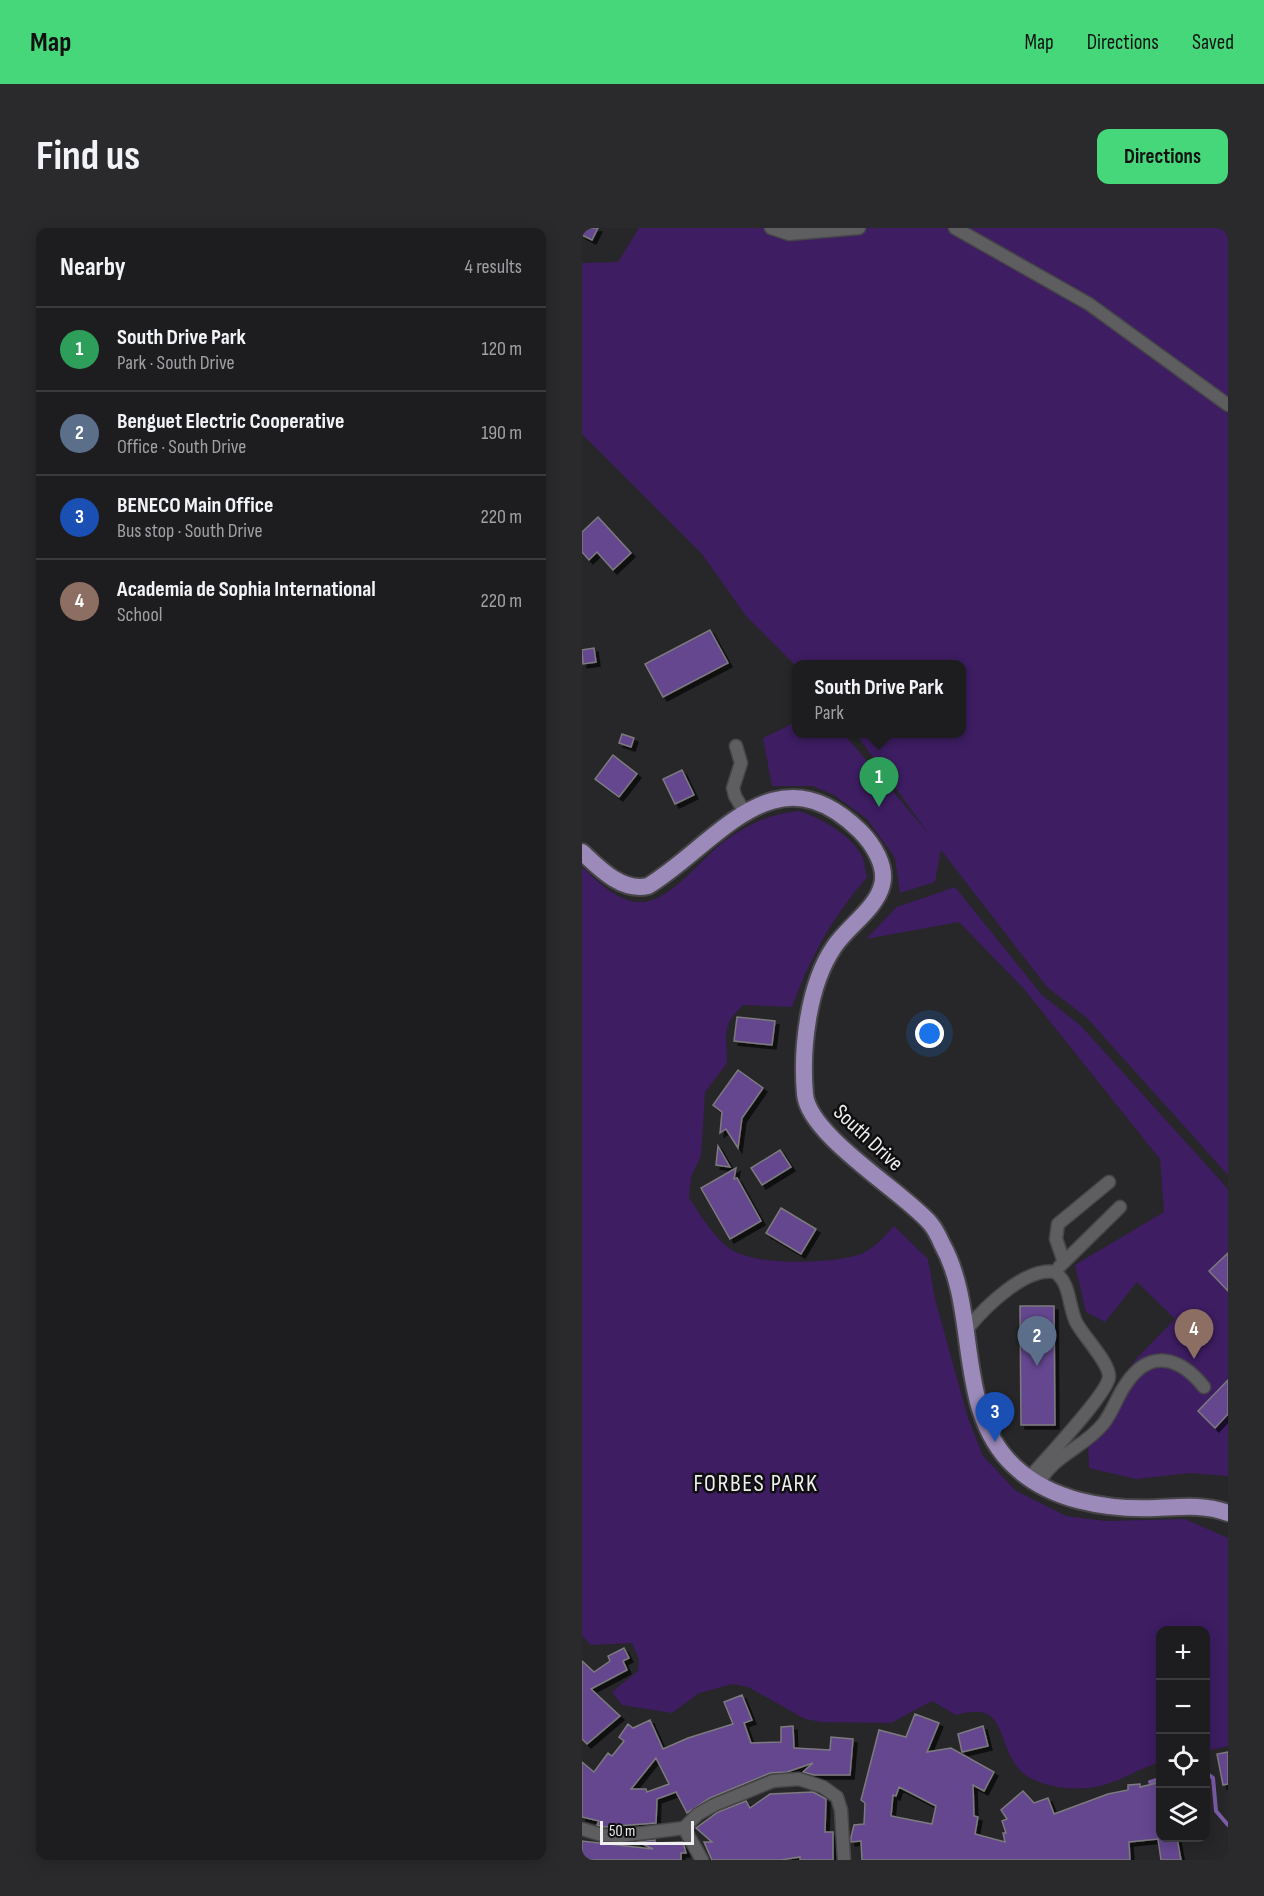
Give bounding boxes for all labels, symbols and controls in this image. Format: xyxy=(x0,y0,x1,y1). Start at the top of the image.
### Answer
text: Map xyxy=(30,26,71,59)
text: Map xyxy=(1024,30,1054,55)
text: Directions xyxy=(1087,30,1159,55)
text: Saved xyxy=(1192,30,1234,55)
button: Directions xyxy=(1097,129,1228,184)
text: Find us xyxy=(36,131,140,182)
text: Nearby xyxy=(60,252,126,283)
text: 4 results xyxy=(465,255,522,279)
text: South Drive Park xyxy=(117,324,246,351)
text: 1 xyxy=(76,337,83,361)
text: 120 m xyxy=(482,337,522,361)
text: Park · South Drive xyxy=(117,351,235,375)
text: Benguet Electric Cooperative xyxy=(117,408,344,435)
text: 2 xyxy=(75,421,84,445)
text: 190 m xyxy=(481,421,522,445)
text: Office · South Drive xyxy=(117,435,246,459)
text: BENECO Main Office xyxy=(117,492,273,519)
text: 3 xyxy=(75,505,84,529)
text: 220 m xyxy=(481,505,522,529)
text: Bus stop · South Drive xyxy=(117,519,263,543)
text: Academia de Sophia International xyxy=(117,576,376,603)
text: 4 xyxy=(75,589,84,613)
text: 220 m xyxy=(481,589,522,613)
text: School xyxy=(117,603,162,627)
popup xyxy=(792,660,966,738)
text: South Drive Park xyxy=(815,674,943,701)
text: Park xyxy=(815,701,844,725)
pin: 1 xyxy=(860,758,898,807)
your location xyxy=(915,1019,944,1048)
street label: South Drive xyxy=(827,1099,909,1177)
pin: 4 xyxy=(1174,1310,1214,1359)
pin: 2 xyxy=(1018,1316,1056,1366)
pin: 3 xyxy=(976,1392,1014,1442)
district label: FORBES PARK xyxy=(693,1469,819,1498)
map controls xyxy=(1156,1626,1210,1842)
button: + xyxy=(1156,1626,1210,1680)
button: − xyxy=(1156,1680,1210,1734)
button: locate xyxy=(1156,1734,1210,1788)
button: layers xyxy=(1156,1788,1210,1842)
scale bar xyxy=(600,1818,694,1846)
text: 50 m xyxy=(609,1822,635,1841)

